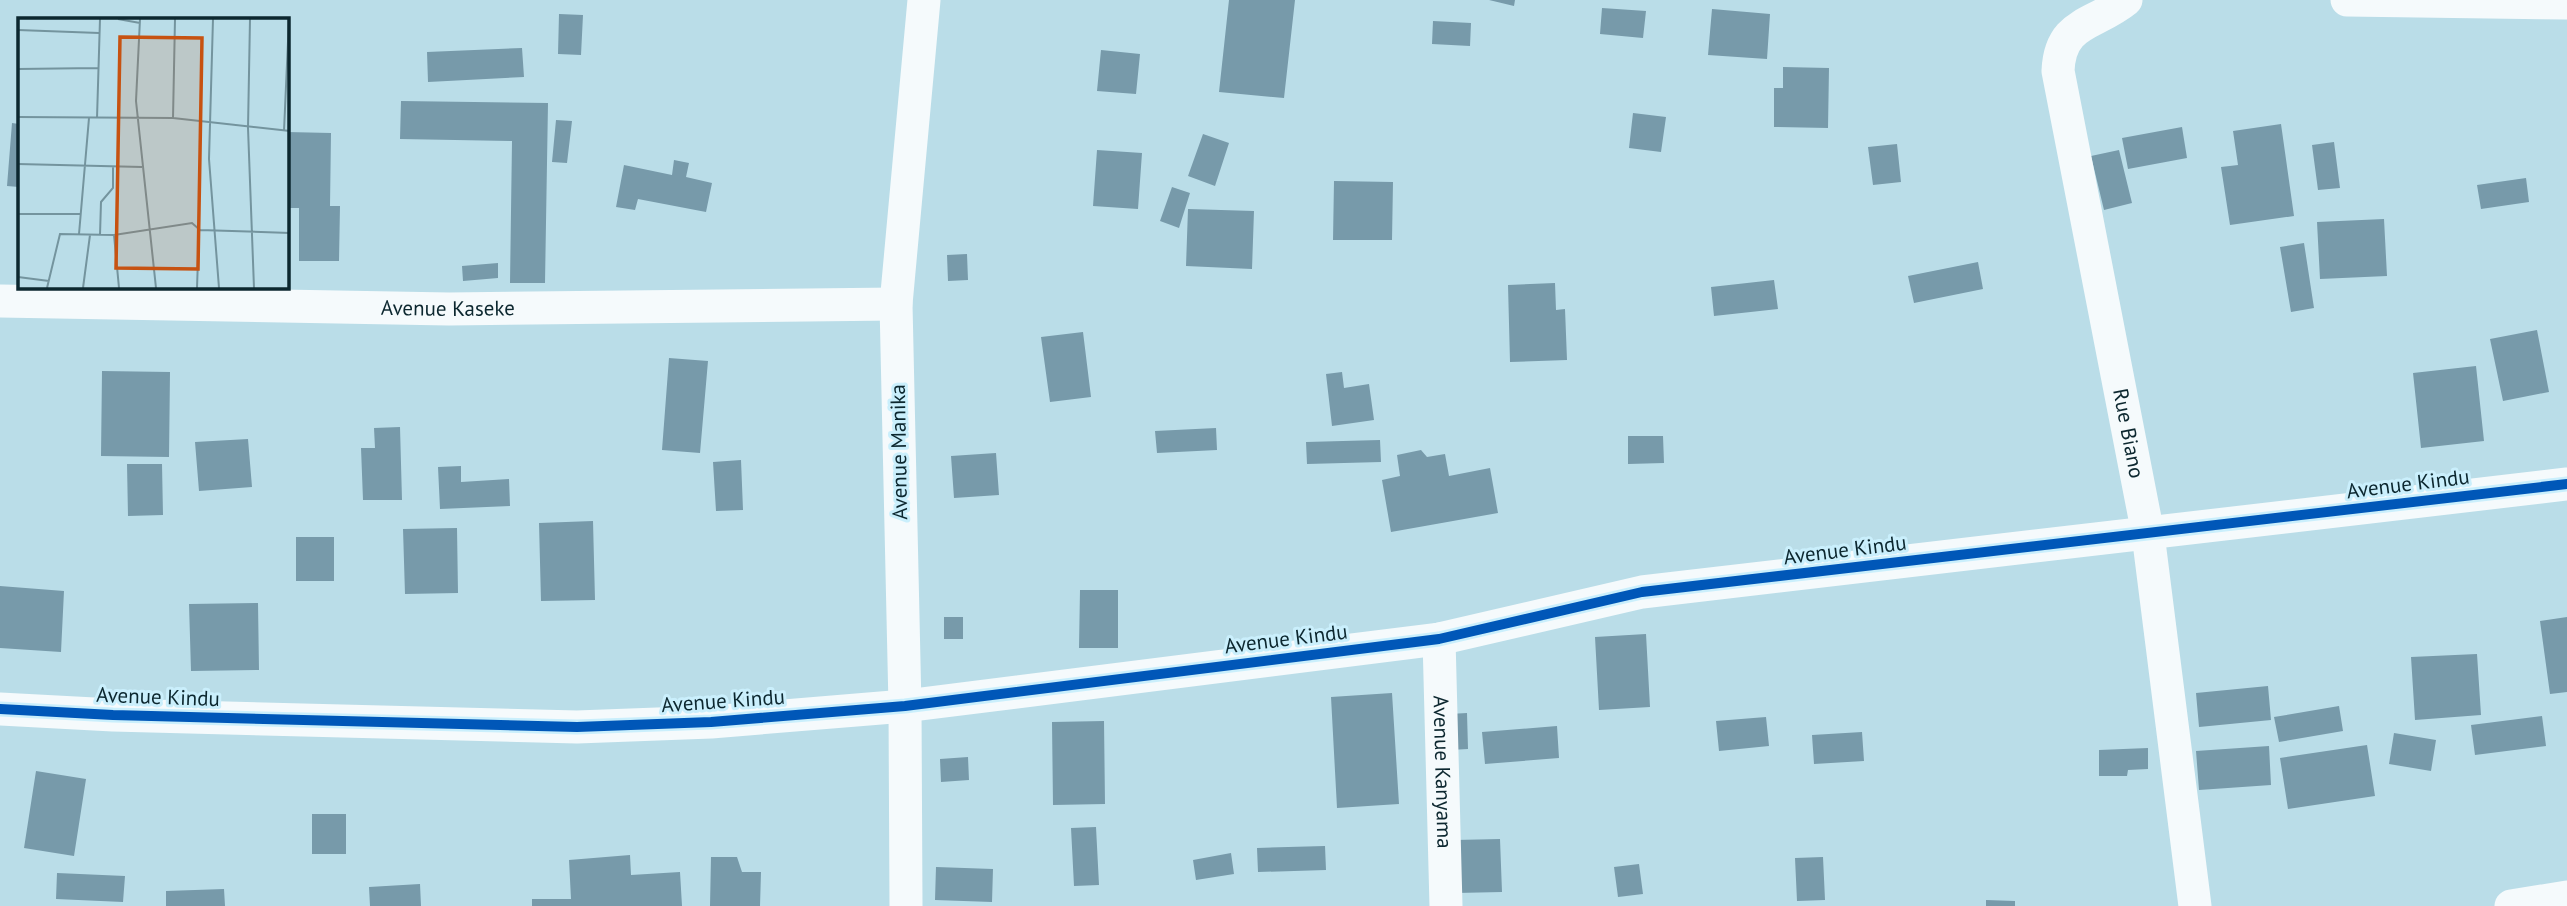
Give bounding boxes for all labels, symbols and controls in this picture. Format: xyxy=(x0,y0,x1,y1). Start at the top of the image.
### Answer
inset map xyxy=(18,18,289,289)
street label: Avenue Kaseke xyxy=(381,294,515,322)
street label: Avenue Manika xyxy=(884,384,913,520)
street label: Rue Biano xyxy=(2107,386,2151,481)
street label: Avenue Kindu xyxy=(2345,463,2471,504)
street label: Avenue Kindu xyxy=(1782,529,1908,570)
street label: Avenue Kindu xyxy=(1223,618,1349,659)
street label: Avenue Kindu xyxy=(96,681,220,712)
street label: Avenue Kindu xyxy=(660,683,786,718)
street label: Avenue Kanyama xyxy=(1427,695,1458,849)

